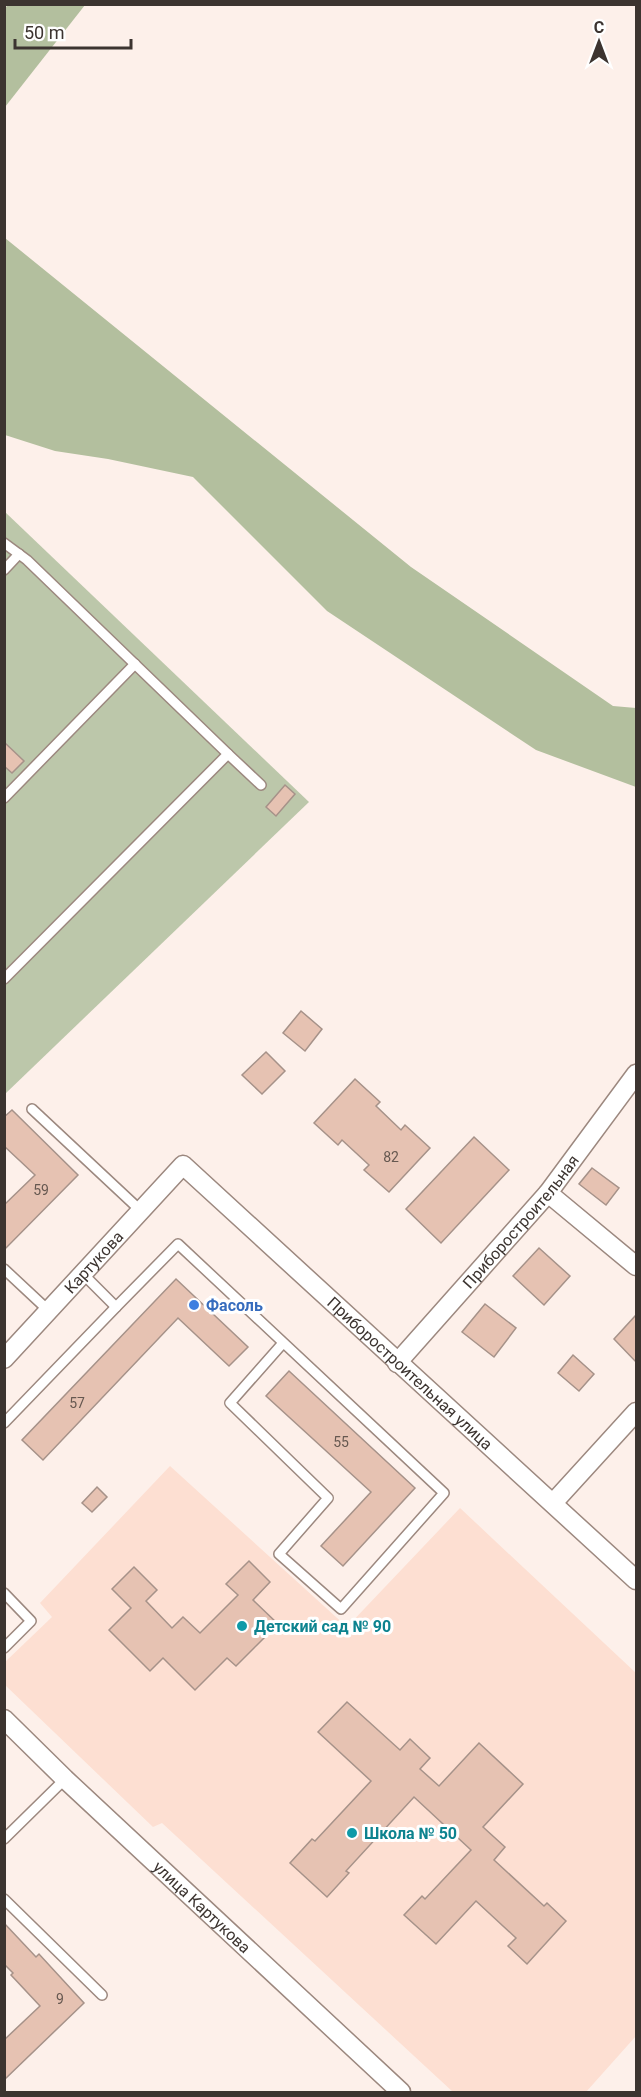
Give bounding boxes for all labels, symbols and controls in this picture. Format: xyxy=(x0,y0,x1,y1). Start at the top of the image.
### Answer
scale bar xyxy=(15,12,130,50)
north arrow xyxy=(569,12,629,72)
text: С xyxy=(594,18,604,37)
text: 50 m xyxy=(24,22,64,43)
house number: 82 xyxy=(383,1149,399,1165)
street label: Приборостроительная xyxy=(459,1151,583,1292)
house number: 59 xyxy=(33,1182,49,1198)
street label: Картукова xyxy=(60,1227,127,1297)
street label: Приборостроительная улица xyxy=(323,1293,496,1454)
place label: Фасоль xyxy=(206,1296,263,1315)
marker: Фасоль xyxy=(187,1298,201,1312)
house number: 57 xyxy=(69,1395,85,1411)
house number: 55 xyxy=(333,1434,349,1450)
place label: Детский сад № 90 xyxy=(254,1617,391,1636)
marker: Детский сад № 90 xyxy=(235,1619,249,1633)
place label: Школа № 50 xyxy=(364,1824,457,1843)
marker: Школа № 50 xyxy=(345,1826,359,1840)
street label: улица Картукова xyxy=(149,1857,254,1957)
house number: 9 xyxy=(56,1991,64,2007)

